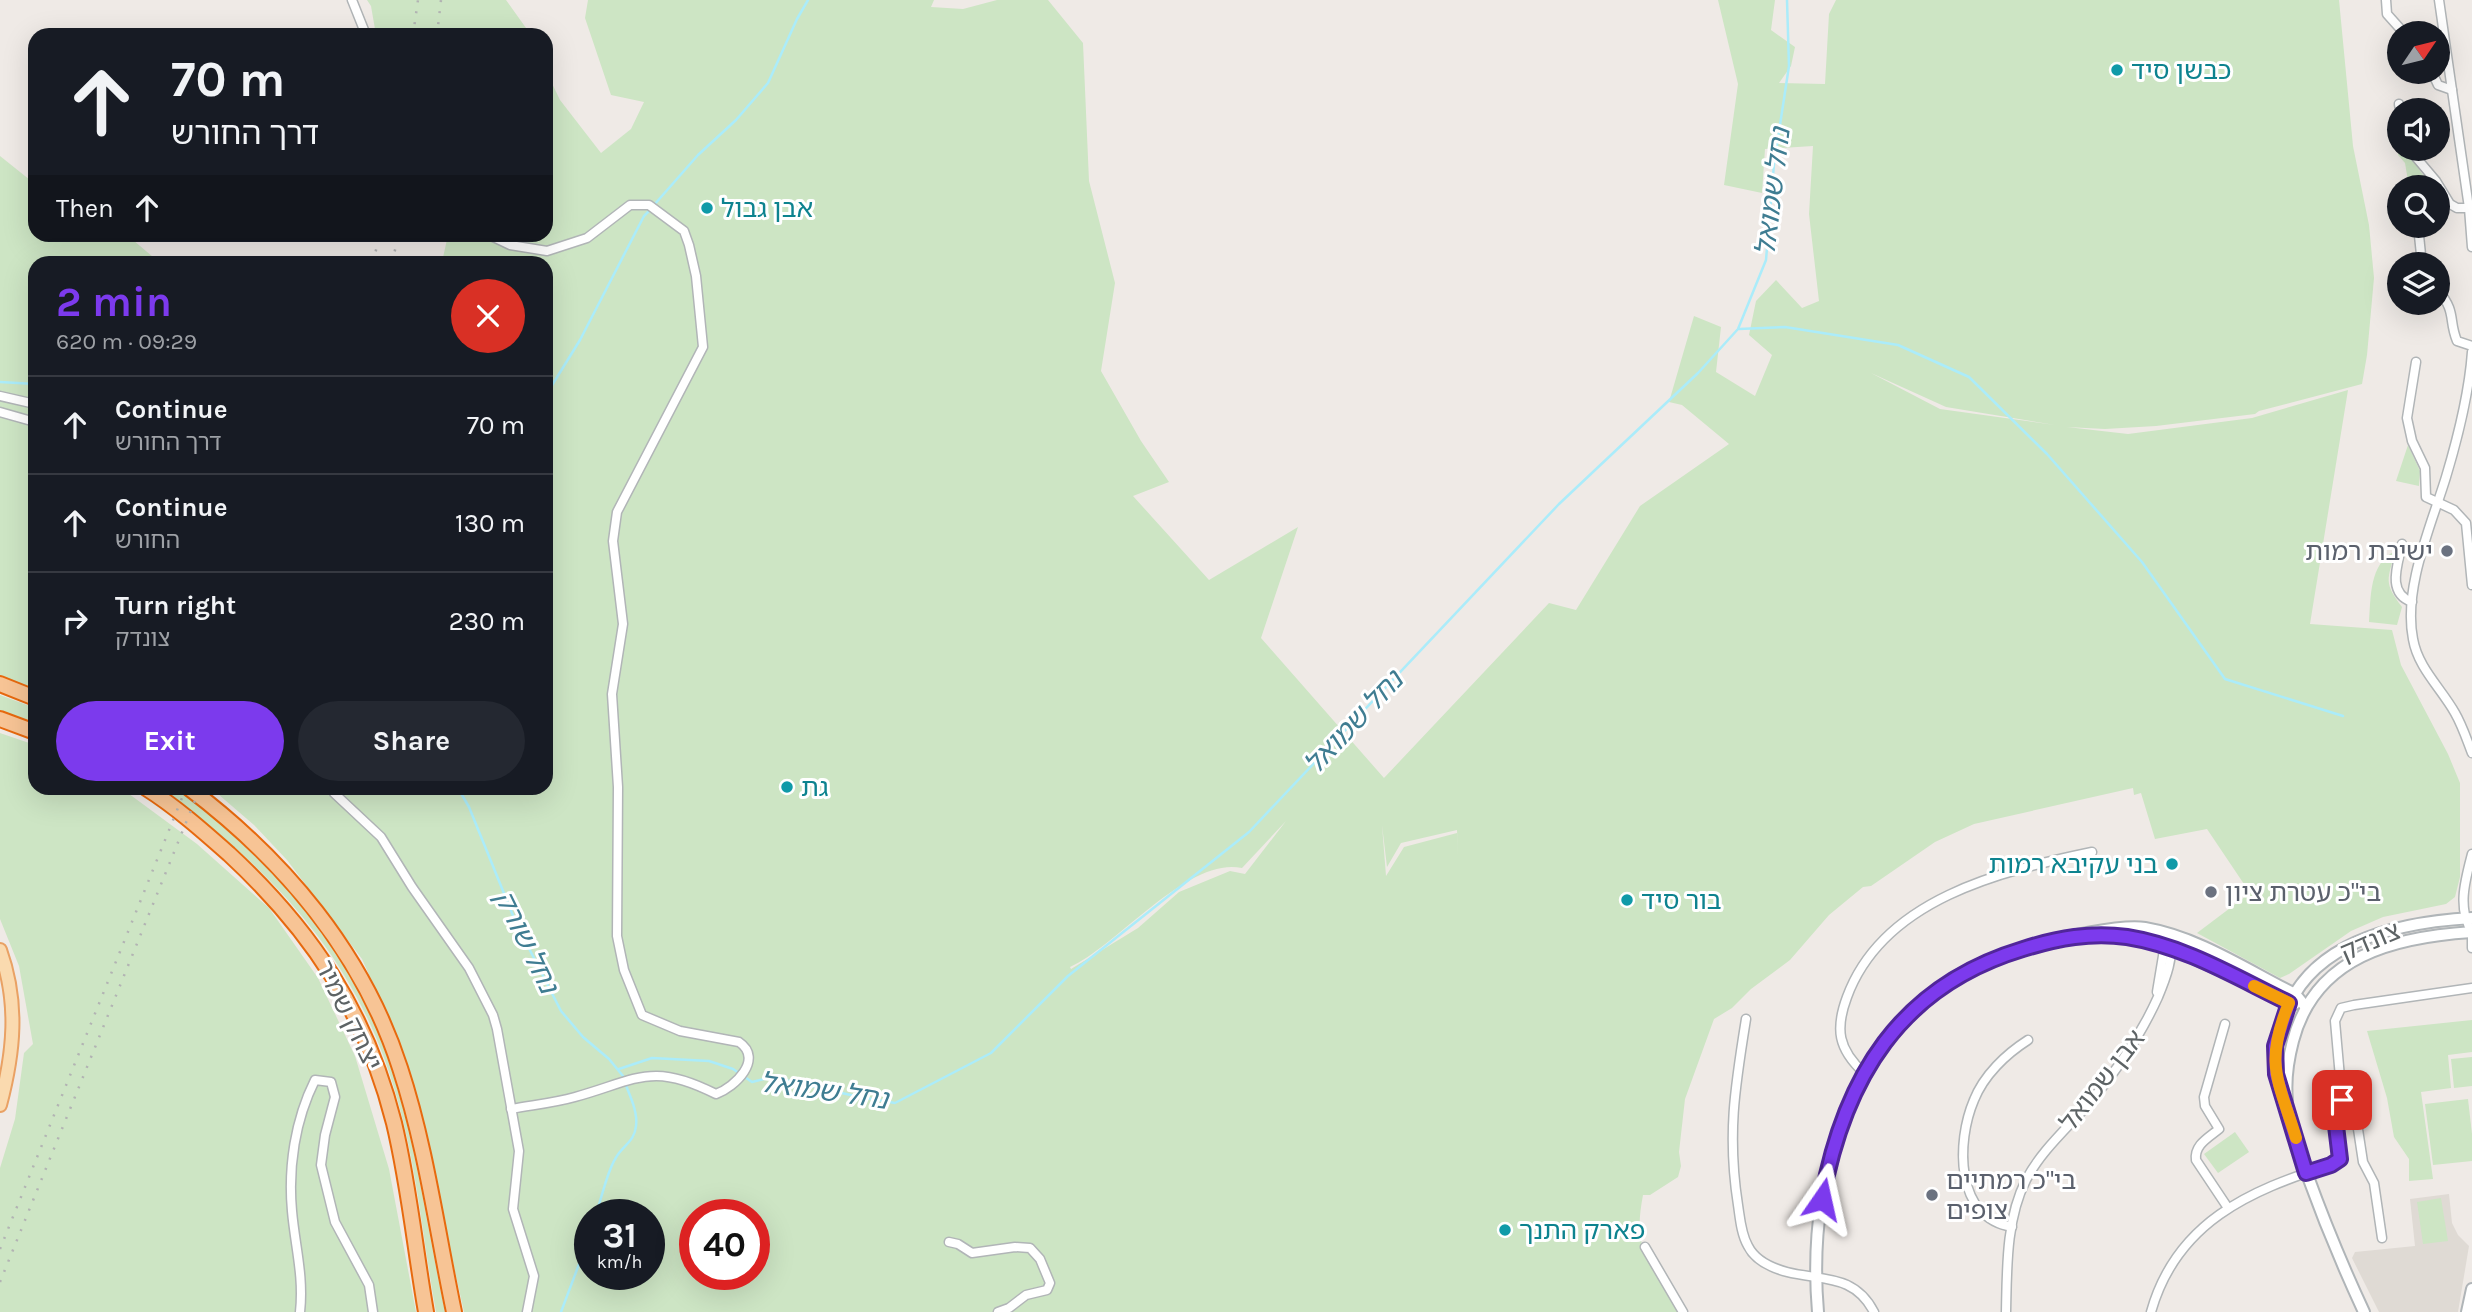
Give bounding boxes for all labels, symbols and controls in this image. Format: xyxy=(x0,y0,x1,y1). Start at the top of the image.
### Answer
north arrow xyxy=(2387,21,2450,84)
map controls xyxy=(2387,21,2450,315)
text: 70 m xyxy=(171,51,285,108)
place label: כבשן סיד xyxy=(2131,55,2231,86)
icon: ahead xyxy=(56,56,147,147)
marker: כבשן סיד xyxy=(2109,62,2125,78)
button: sound xyxy=(2387,98,2450,161)
text: דרך החורש xyxy=(171,115,319,152)
water label: נחל שמואל xyxy=(1748,124,1797,258)
button: search xyxy=(2387,175,2450,238)
icon: ahead xyxy=(128,189,166,227)
text: Then xyxy=(56,193,114,224)
place label: אבן גבול xyxy=(721,193,813,224)
marker: אבן גבול xyxy=(699,200,715,216)
button: layers xyxy=(2387,252,2450,315)
text: 2 min xyxy=(56,277,172,327)
button: close xyxy=(451,279,525,353)
text: 620 m · 09:29 xyxy=(56,328,197,355)
text: Continue xyxy=(115,394,227,425)
icon: ahead xyxy=(56,406,94,444)
text: 70 m xyxy=(467,410,525,441)
text: דרך החורש xyxy=(115,429,221,456)
text: Continue xyxy=(115,492,227,523)
icon: ahead xyxy=(56,504,94,542)
text: 130 m xyxy=(455,508,525,539)
text: החורש xyxy=(115,527,180,554)
place label: ישיבת רמות xyxy=(2305,536,2433,567)
marker: ישיבת רמות xyxy=(2439,543,2455,559)
text: Turn right xyxy=(115,590,236,621)
icon: right xyxy=(56,602,94,640)
text: 230 m xyxy=(449,606,525,637)
text: צונדק xyxy=(115,625,170,652)
water label: נחל שמואל xyxy=(1297,662,1411,781)
button: Exit xyxy=(56,701,284,781)
button: Share xyxy=(298,701,525,781)
place label: גת xyxy=(801,772,829,803)
marker: גת xyxy=(779,779,795,795)
place label: בני עקיבא רמות xyxy=(1988,849,2158,880)
marker: בני עקיבא רמות xyxy=(2164,856,2180,872)
place label: בי"כ עטרת ציון xyxy=(2225,877,2381,908)
water label: נחל שורק xyxy=(487,884,567,1000)
marker: בי"כ עטרת ציון xyxy=(2203,884,2219,900)
place label: בור סיד xyxy=(1641,885,1722,916)
marker: בור סיד xyxy=(1619,892,1635,908)
street label: צונדק xyxy=(2335,915,2405,968)
street label: יצחק שמיר xyxy=(309,955,388,1075)
street label: אבן שמואל xyxy=(2053,1024,2151,1137)
water label: נחל שמואל xyxy=(758,1065,893,1116)
pin xyxy=(2312,1070,2372,1130)
icon: arrive xyxy=(2323,1081,2361,1119)
position arrow xyxy=(1785,1162,1859,1236)
place label: בי"כ רמתיים צופים xyxy=(1946,1165,2076,1226)
marker: בי"כ רמתיים צופים xyxy=(1924,1187,1940,1203)
speed limit sign: 40 xyxy=(679,1199,770,1290)
text: 31 xyxy=(602,1215,637,1256)
place label: פארק התנך xyxy=(1519,1215,1645,1246)
marker: פארק התנך xyxy=(1497,1222,1513,1238)
text: km/h xyxy=(597,1251,642,1273)

